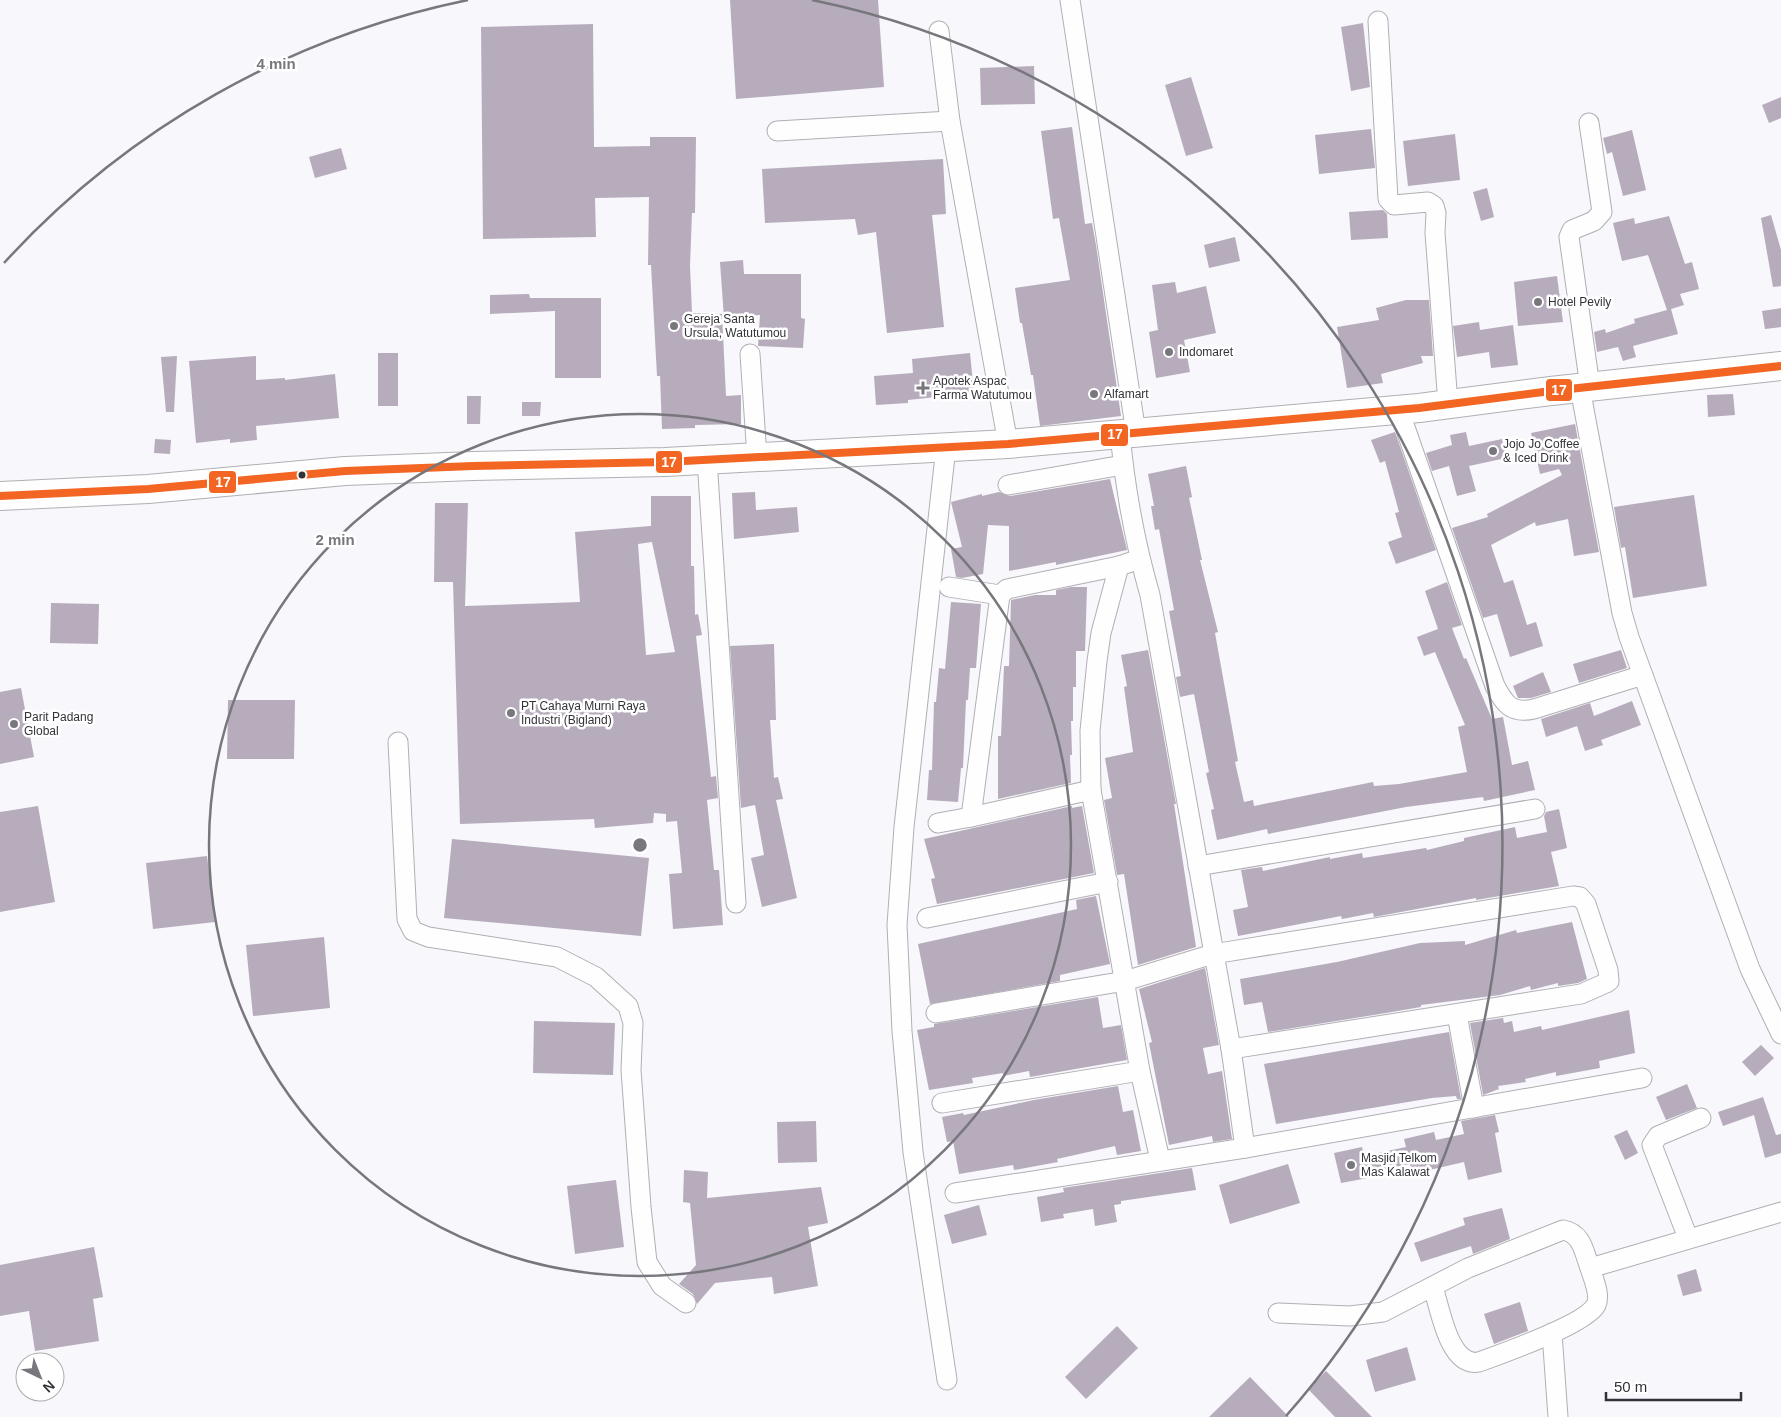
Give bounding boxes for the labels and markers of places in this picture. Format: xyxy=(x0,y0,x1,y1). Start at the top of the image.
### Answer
place label: Hotel Pevily xyxy=(1548,295,1611,309)
marker: Hotel Pevily xyxy=(1532,296,1544,308)
place label: Gereja Santa Ursula, Watutumou xyxy=(684,312,786,340)
marker: Gereja Santa Ursula, Watutumou xyxy=(668,320,680,332)
place label: Indomaret xyxy=(1179,345,1234,359)
marker: Indomaret xyxy=(1163,346,1175,358)
place label: Apotek Aspac Farma Watutumou xyxy=(933,374,1032,402)
marker: Apotek Aspac Farma Watutumou xyxy=(917,382,929,394)
place label: Alfamart xyxy=(1104,387,1149,401)
marker: Alfamart xyxy=(1088,388,1100,400)
place label: Jojo Jo Coffee & Iced Drink xyxy=(1503,437,1580,465)
marker: Jojo Jo Coffee & Iced Drink xyxy=(1487,445,1499,457)
unlabelled marker xyxy=(297,470,307,480)
place label: PT Cahaya Murni Raya Industri (Bigland) xyxy=(521,699,646,727)
marker: PT Cahaya Murni Raya Industri (Bigland) xyxy=(505,707,517,719)
place label: Parit Padang Global xyxy=(24,710,93,738)
marker: Parit Padang Global xyxy=(8,718,20,730)
centre of rings xyxy=(631,836,649,854)
place label: Masjid Telkom Mas Kalawat xyxy=(1361,1151,1437,1179)
marker: Masjid Telkom Mas Kalawat xyxy=(1345,1159,1357,1171)

